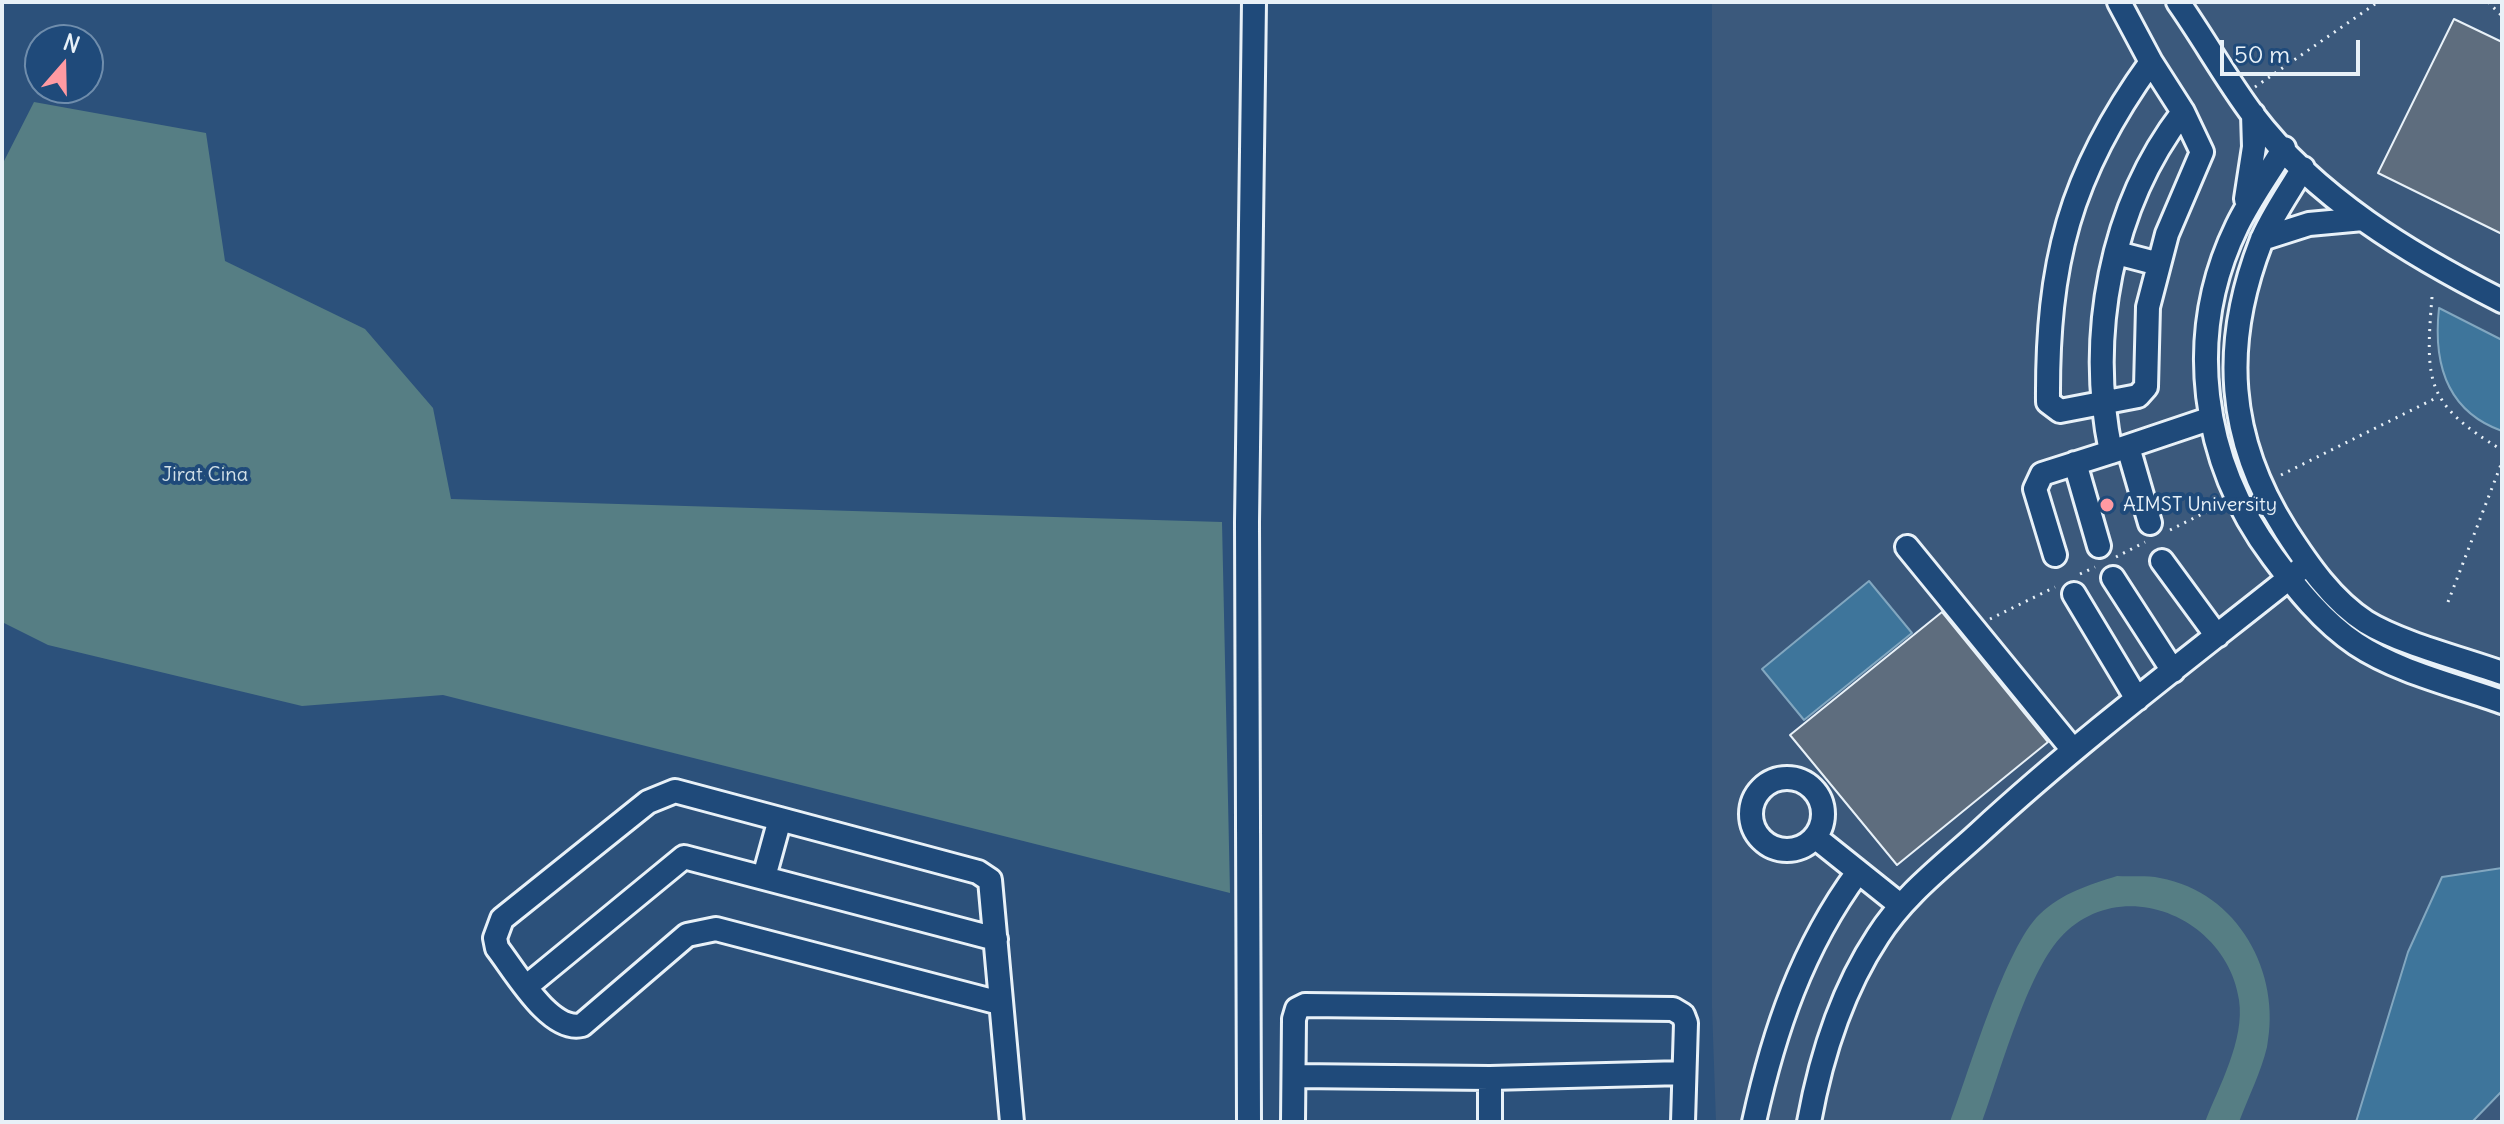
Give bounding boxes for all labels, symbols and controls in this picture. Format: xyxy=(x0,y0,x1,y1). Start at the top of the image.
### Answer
north arrow xyxy=(24,24,104,104)
scale bar xyxy=(2224,24,2364,74)
text: N xyxy=(60,28,83,59)
text: 50 m xyxy=(2234,39,2290,69)
park label: Jirat Cina xyxy=(162,463,248,487)
place label: AIMST University xyxy=(2123,493,2277,517)
marker: AIMST University xyxy=(2098,496,2116,514)

